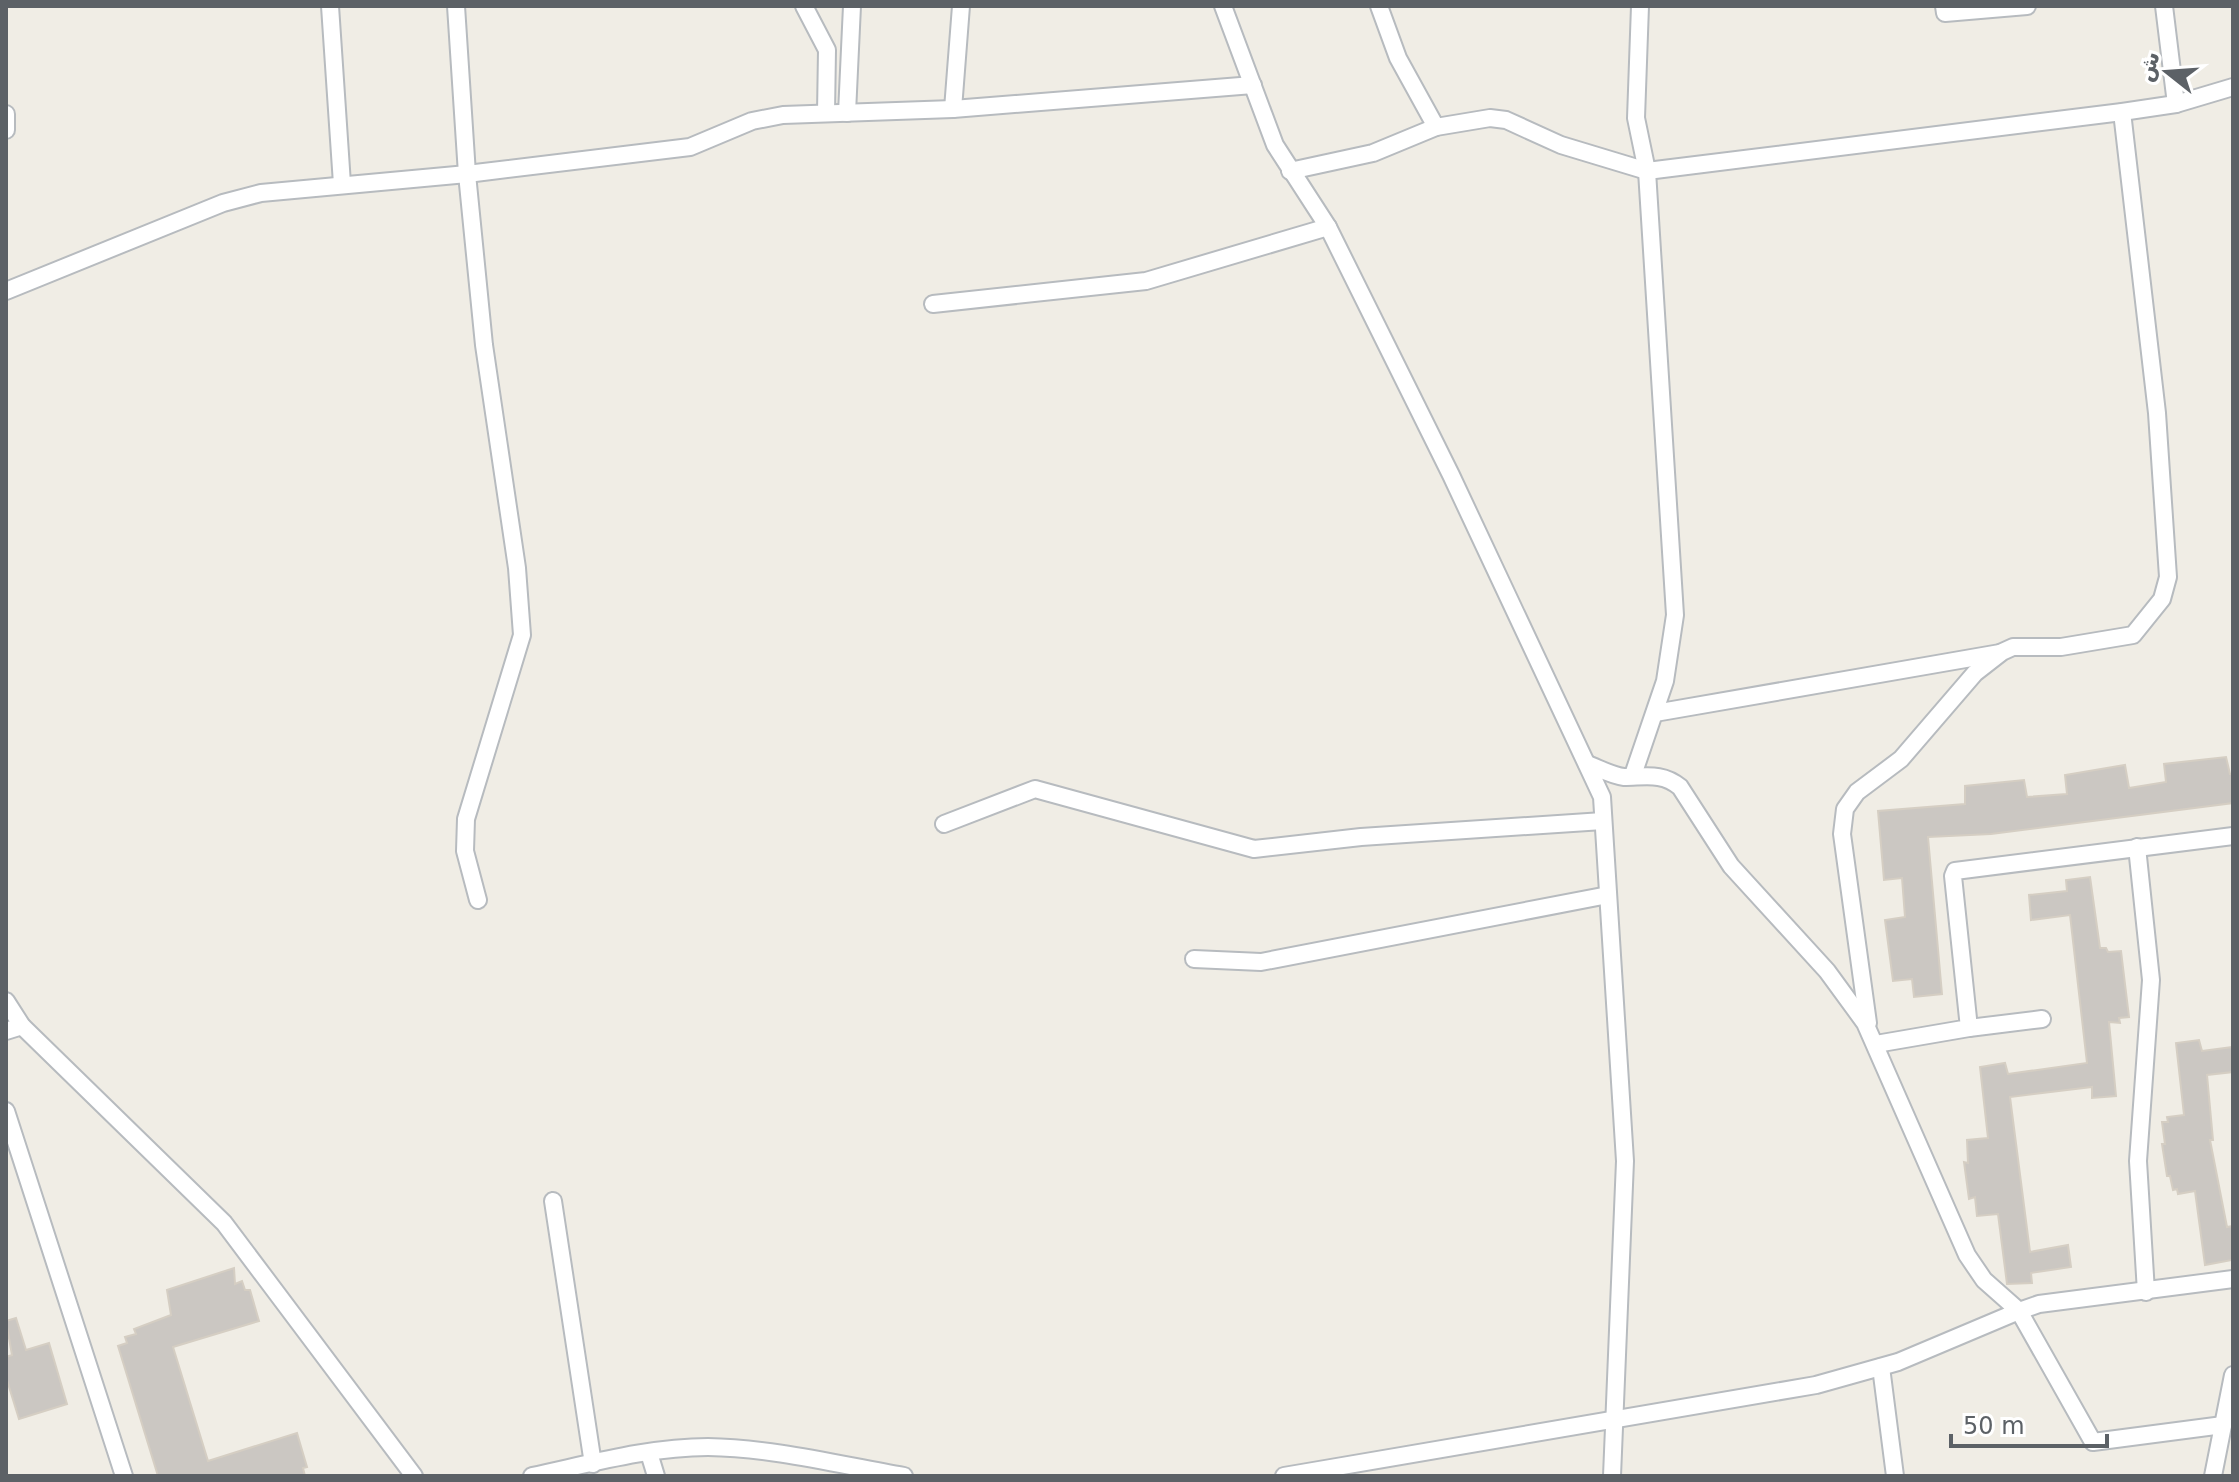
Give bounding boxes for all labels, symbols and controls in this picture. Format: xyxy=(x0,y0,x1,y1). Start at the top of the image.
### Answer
north arrow xyxy=(2127,32,2207,112)
text: ش xyxy=(2132,48,2165,84)
scale bar xyxy=(1951,1398,2107,1448)
text: 50 m xyxy=(1963,1412,2025,1440)

